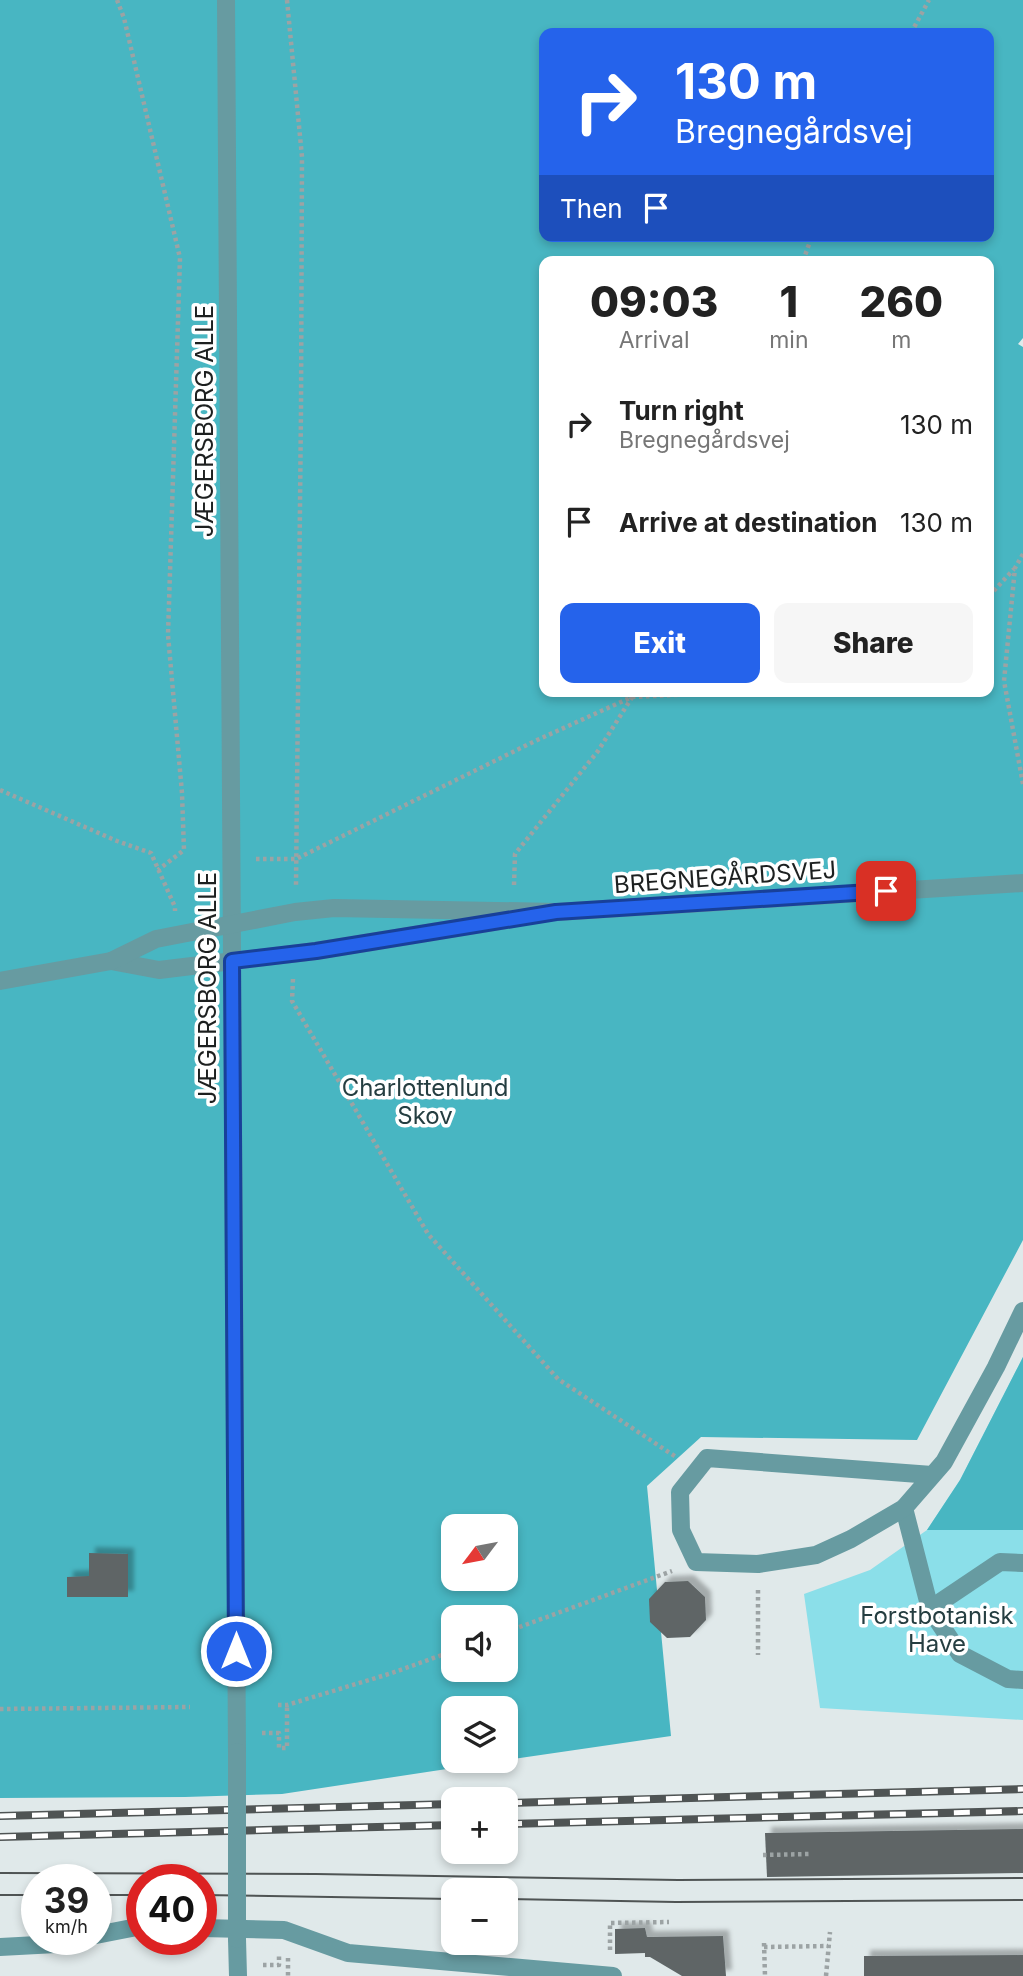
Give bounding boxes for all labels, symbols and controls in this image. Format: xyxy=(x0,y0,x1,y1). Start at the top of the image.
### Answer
text: 130 m xyxy=(675,52,817,111)
icon: right xyxy=(560,56,651,147)
text: Bregnegårdsvej xyxy=(675,112,913,151)
icon: arrive xyxy=(637,189,675,227)
text: Then xyxy=(560,193,623,224)
text: 09:03 xyxy=(590,276,718,327)
text: 1 xyxy=(780,276,798,327)
text: 260 xyxy=(859,276,943,327)
street label: JÆGERSBORG ALLE xyxy=(190,305,219,537)
text: Arrival xyxy=(619,326,689,354)
text: min xyxy=(769,326,808,354)
text: m xyxy=(891,326,911,354)
text: Turn right xyxy=(619,395,744,426)
icon: right xyxy=(560,405,598,443)
text: 130 m xyxy=(900,409,973,440)
text: Bregnegårdsvej xyxy=(619,426,790,454)
icon: arrive xyxy=(560,503,598,541)
text: Arrive at destination xyxy=(619,507,878,538)
text: 130 m xyxy=(900,507,973,538)
button: Exit xyxy=(560,603,760,683)
button: Share xyxy=(774,603,973,683)
street label: BREGNEGÅRDSVEJ xyxy=(613,853,837,899)
pin xyxy=(856,861,916,921)
street label: JÆGERSBORG ALLE xyxy=(193,872,222,1104)
icon: arrive xyxy=(867,872,905,910)
park label: Charlottenlund Skov xyxy=(342,1073,508,1130)
north arrow xyxy=(441,1514,518,1591)
map controls xyxy=(441,1514,518,1955)
park label: Forstbotanisk Have xyxy=(860,1601,1014,1658)
button: sound xyxy=(441,1605,518,1682)
position arrow xyxy=(199,1614,273,1688)
button: layers xyxy=(441,1696,518,1773)
button: + xyxy=(441,1787,518,1864)
speed limit sign: 40 xyxy=(126,1864,217,1955)
button: − xyxy=(441,1878,518,1955)
text: 39 xyxy=(44,1879,89,1921)
text: km/h xyxy=(45,1916,88,1937)

